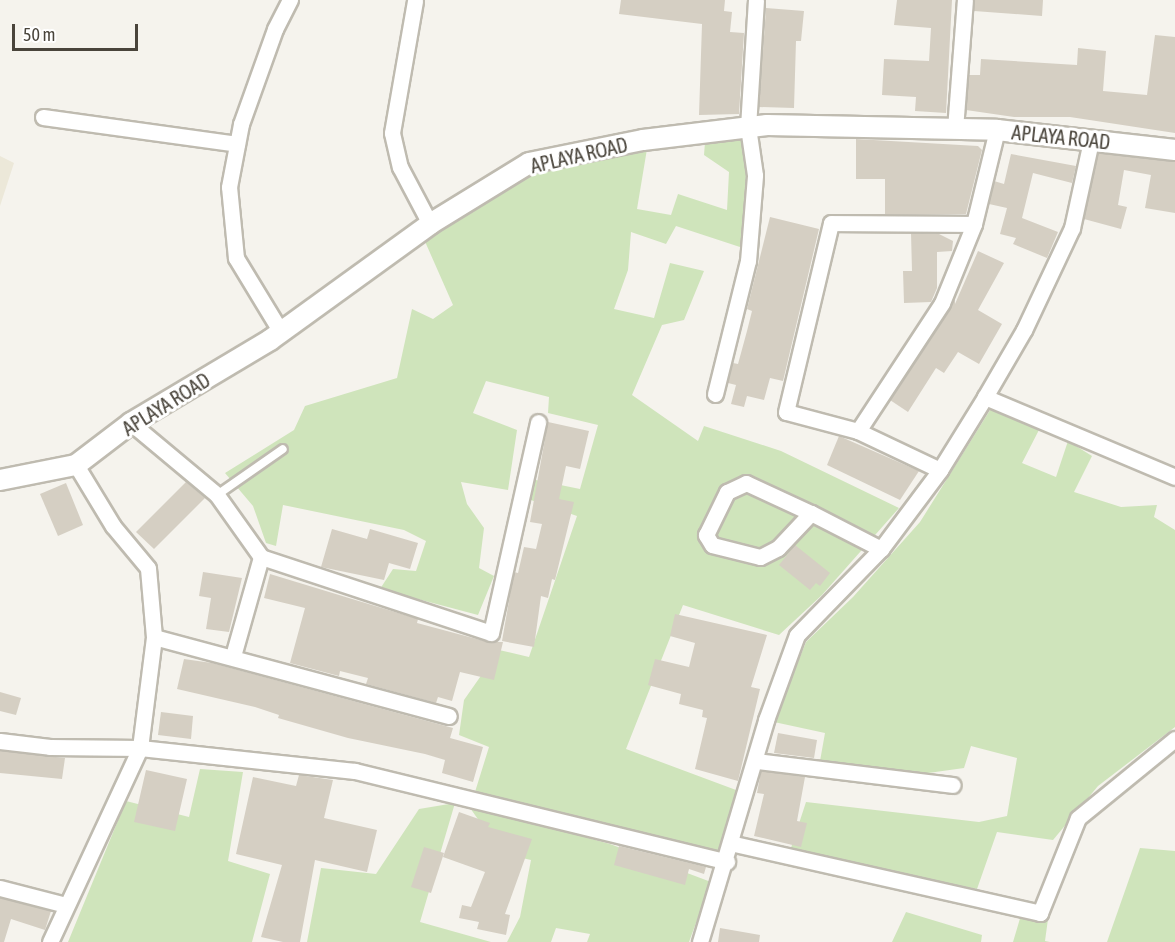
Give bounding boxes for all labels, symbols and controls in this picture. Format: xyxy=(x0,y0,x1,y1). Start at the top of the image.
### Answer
scale bar xyxy=(15,12,141,50)
text: 50 m xyxy=(23,24,55,45)
street label: APLAYA ROAD xyxy=(1010,120,1112,154)
street label: APLAYA ROAD xyxy=(528,132,630,178)
street label: APLAYA ROAD xyxy=(118,368,214,440)

